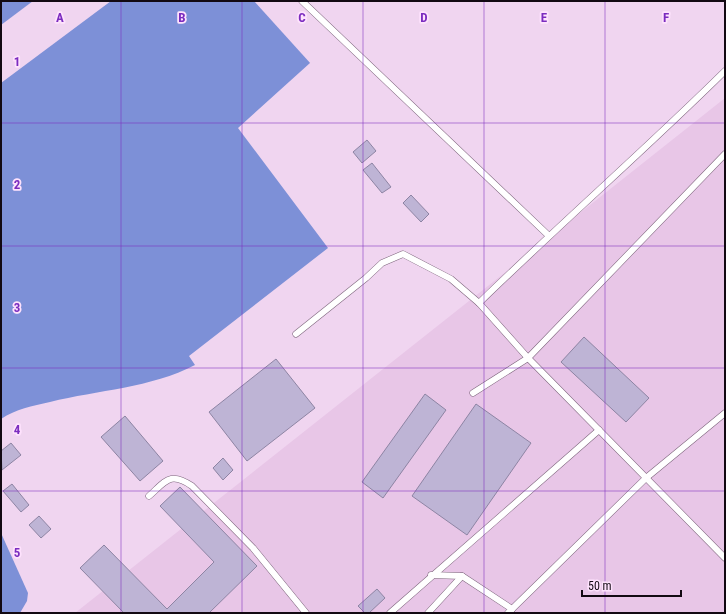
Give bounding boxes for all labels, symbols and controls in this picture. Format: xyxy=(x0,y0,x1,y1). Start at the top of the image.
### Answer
text: A xyxy=(56,10,64,25)
text: B xyxy=(178,10,186,25)
text: C xyxy=(298,10,306,25)
text: D xyxy=(420,10,428,25)
text: E xyxy=(541,10,548,25)
text: F xyxy=(663,10,669,25)
text: 1 xyxy=(14,54,20,69)
text: 2 xyxy=(14,177,21,192)
text: 3 xyxy=(14,300,20,315)
text: 4 xyxy=(14,422,21,437)
text: 5 xyxy=(14,545,21,560)
scale bar xyxy=(582,572,681,598)
text: 50 m xyxy=(588,579,612,593)

